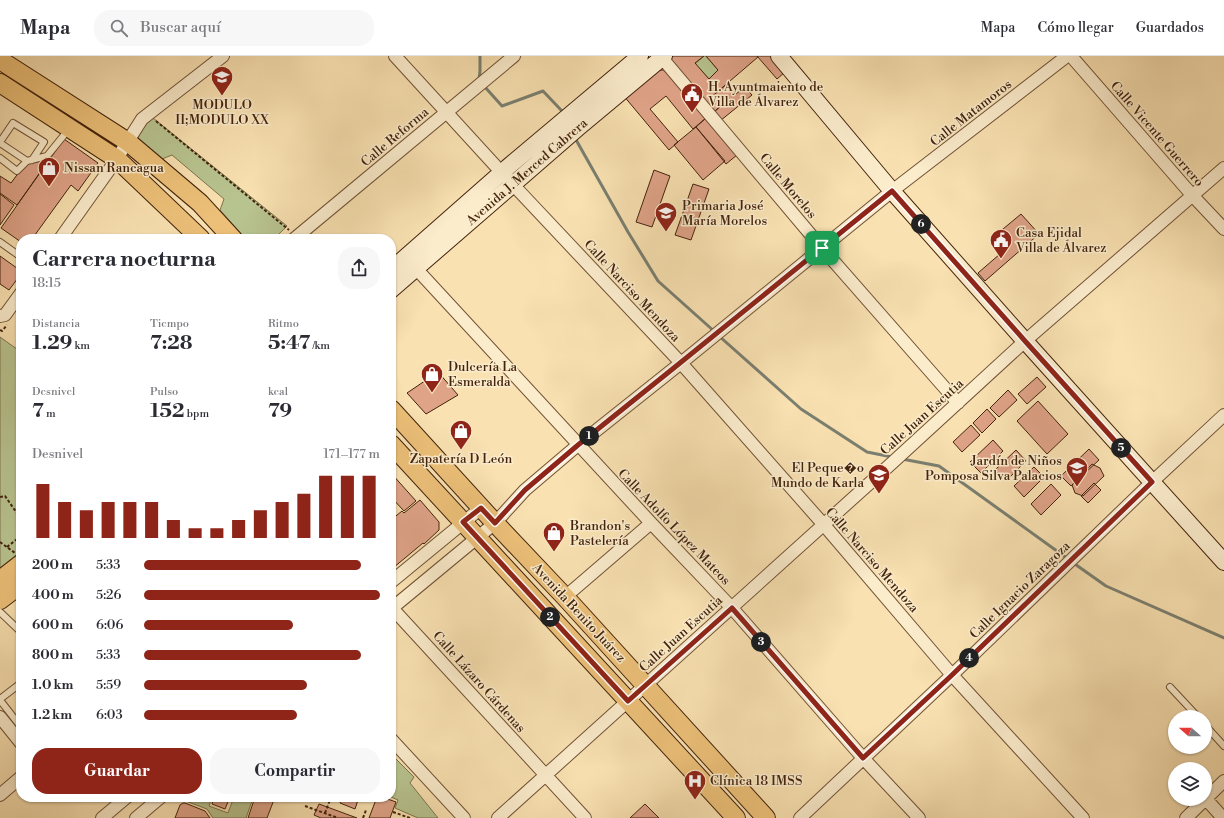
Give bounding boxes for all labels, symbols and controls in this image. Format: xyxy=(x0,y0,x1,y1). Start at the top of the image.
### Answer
search box xyxy=(94,10,374,46)
text: Mapa xyxy=(20,16,70,40)
icon: search xyxy=(108,17,130,39)
text: Buscar aquí xyxy=(140,18,221,37)
text: Mapa xyxy=(981,19,1015,37)
text: Cómo llegar xyxy=(1037,19,1114,37)
text: Guardados xyxy=(1136,19,1204,37)
school or university icon: MODULO II;MODULO XX xyxy=(209,64,235,97)
street label: Calle Matamoros xyxy=(927,76,1015,150)
street label: Calle Vicente Guerrero xyxy=(1107,78,1207,190)
place label: H. Ayuntmaiento de Villa de Álvarez xyxy=(707,79,824,110)
public building icon: H. Ayuntmaiento de Villa de Álvarez xyxy=(679,81,705,114)
place label: MODULO II;MODULO XX xyxy=(175,97,270,128)
street label: Calle Reforma xyxy=(358,104,432,170)
street label: Avenida J. Merced Cabrera xyxy=(462,115,591,230)
street label: Calle Morelos xyxy=(756,150,820,222)
shop icon: Nissan Rancagua xyxy=(36,155,62,188)
place label: Nissan Rancagua xyxy=(64,160,164,176)
place label: Primaria José María Morelos xyxy=(682,198,768,229)
school or university icon: Primaria José María Morelos xyxy=(653,200,679,233)
pin: 6 xyxy=(911,214,931,234)
text: 6 xyxy=(918,217,924,231)
place label: Casa Ejidal Villa de Álvarez xyxy=(1015,225,1107,256)
public building icon: Casa Ejidal Villa de Álvarez xyxy=(988,227,1014,260)
pin xyxy=(805,231,839,265)
street label: Calle Narciso Mendoza xyxy=(581,237,684,346)
icon: arrive xyxy=(811,237,833,259)
text: Carrera nocturna xyxy=(32,246,216,273)
button: share xyxy=(338,247,380,289)
text: 18:15 xyxy=(32,275,61,291)
text: Distancia xyxy=(32,317,80,331)
text: Tiempo xyxy=(150,317,189,331)
text: Ritmo xyxy=(268,317,299,331)
text: 1.29 xyxy=(32,331,72,356)
text: 7:28 xyxy=(150,331,192,356)
text: 5:47 xyxy=(268,331,310,356)
text: km xyxy=(72,339,90,353)
text: /km xyxy=(310,339,330,353)
place label: Dulcería La Esmeralda xyxy=(448,359,518,390)
shop icon: Dulcería La Esmeralda xyxy=(419,361,445,394)
street label: Calle Juan Escutia xyxy=(877,375,967,459)
text: Desnivel xyxy=(32,385,75,399)
text: Pulso xyxy=(150,385,178,399)
text: kcal xyxy=(268,385,288,399)
text: 7 xyxy=(32,399,44,424)
text: 152 xyxy=(150,399,185,424)
text: 79 xyxy=(268,399,292,424)
text: m xyxy=(44,407,56,421)
text: bpm xyxy=(185,407,209,421)
shop icon: Zapatería D León xyxy=(448,418,474,451)
pin: 1 xyxy=(579,426,599,446)
text: 1 xyxy=(586,429,592,443)
pin: 5 xyxy=(1111,438,1131,458)
text: 5 xyxy=(1118,441,1124,455)
text: Desnivel xyxy=(32,446,83,462)
text: 171–177 m xyxy=(323,446,380,462)
place label: Zapatería D León xyxy=(410,451,513,467)
place label: Jardín de Niños Pomposa Silva Palacios xyxy=(925,453,1062,484)
school or university icon: Jardín de Niños Pomposa Silva Palacios xyxy=(1064,455,1090,488)
place label: El Peque�o Mundo de Karla xyxy=(771,460,864,491)
school or university icon: El Peque�o Mundo de Karla xyxy=(866,462,892,495)
street label: Calle Adolfo López Mateos xyxy=(614,466,734,589)
street label: Calle Narciso Mendoza xyxy=(822,504,922,616)
place label: Brandon's Pastelería xyxy=(569,518,630,549)
shop icon: Brandon's Pastelería xyxy=(541,520,567,553)
street label: Calle Ignacio Zaragoza xyxy=(966,538,1074,642)
text: 200 m xyxy=(32,557,73,573)
text: 5:33 xyxy=(96,557,120,573)
street label: Avenida Benito Juárez xyxy=(528,559,629,666)
text: 400 m xyxy=(32,587,74,603)
text: 5:26 xyxy=(96,587,121,603)
street label: Calle Juan Escutia xyxy=(636,592,726,676)
pin: 2 xyxy=(540,607,560,627)
text: 2 xyxy=(547,610,553,624)
text: 600 m xyxy=(32,617,73,633)
text: 6:06 xyxy=(96,617,123,633)
street label: Calle Lázaro Cárdenas xyxy=(429,628,529,736)
pin: 3 xyxy=(751,632,771,652)
text: 3 xyxy=(758,635,764,649)
text: 800 m xyxy=(32,647,73,663)
text: 5:33 xyxy=(96,647,120,663)
pin: 4 xyxy=(959,648,979,668)
text: 4 xyxy=(965,651,973,665)
text: 1.0 km xyxy=(32,677,73,693)
text: 5:59 xyxy=(96,677,121,693)
text: 1.2 km xyxy=(32,707,72,723)
text: 6:03 xyxy=(96,707,123,723)
north arrow xyxy=(1168,710,1212,754)
map controls xyxy=(1168,710,1212,806)
button: Guardar xyxy=(32,748,202,794)
button: Compartir xyxy=(210,748,380,794)
button: layers xyxy=(1168,762,1212,806)
hospital icon: Clínica 18 IMSS xyxy=(682,768,708,801)
place label: Clínica 18 IMSS xyxy=(710,773,802,789)

